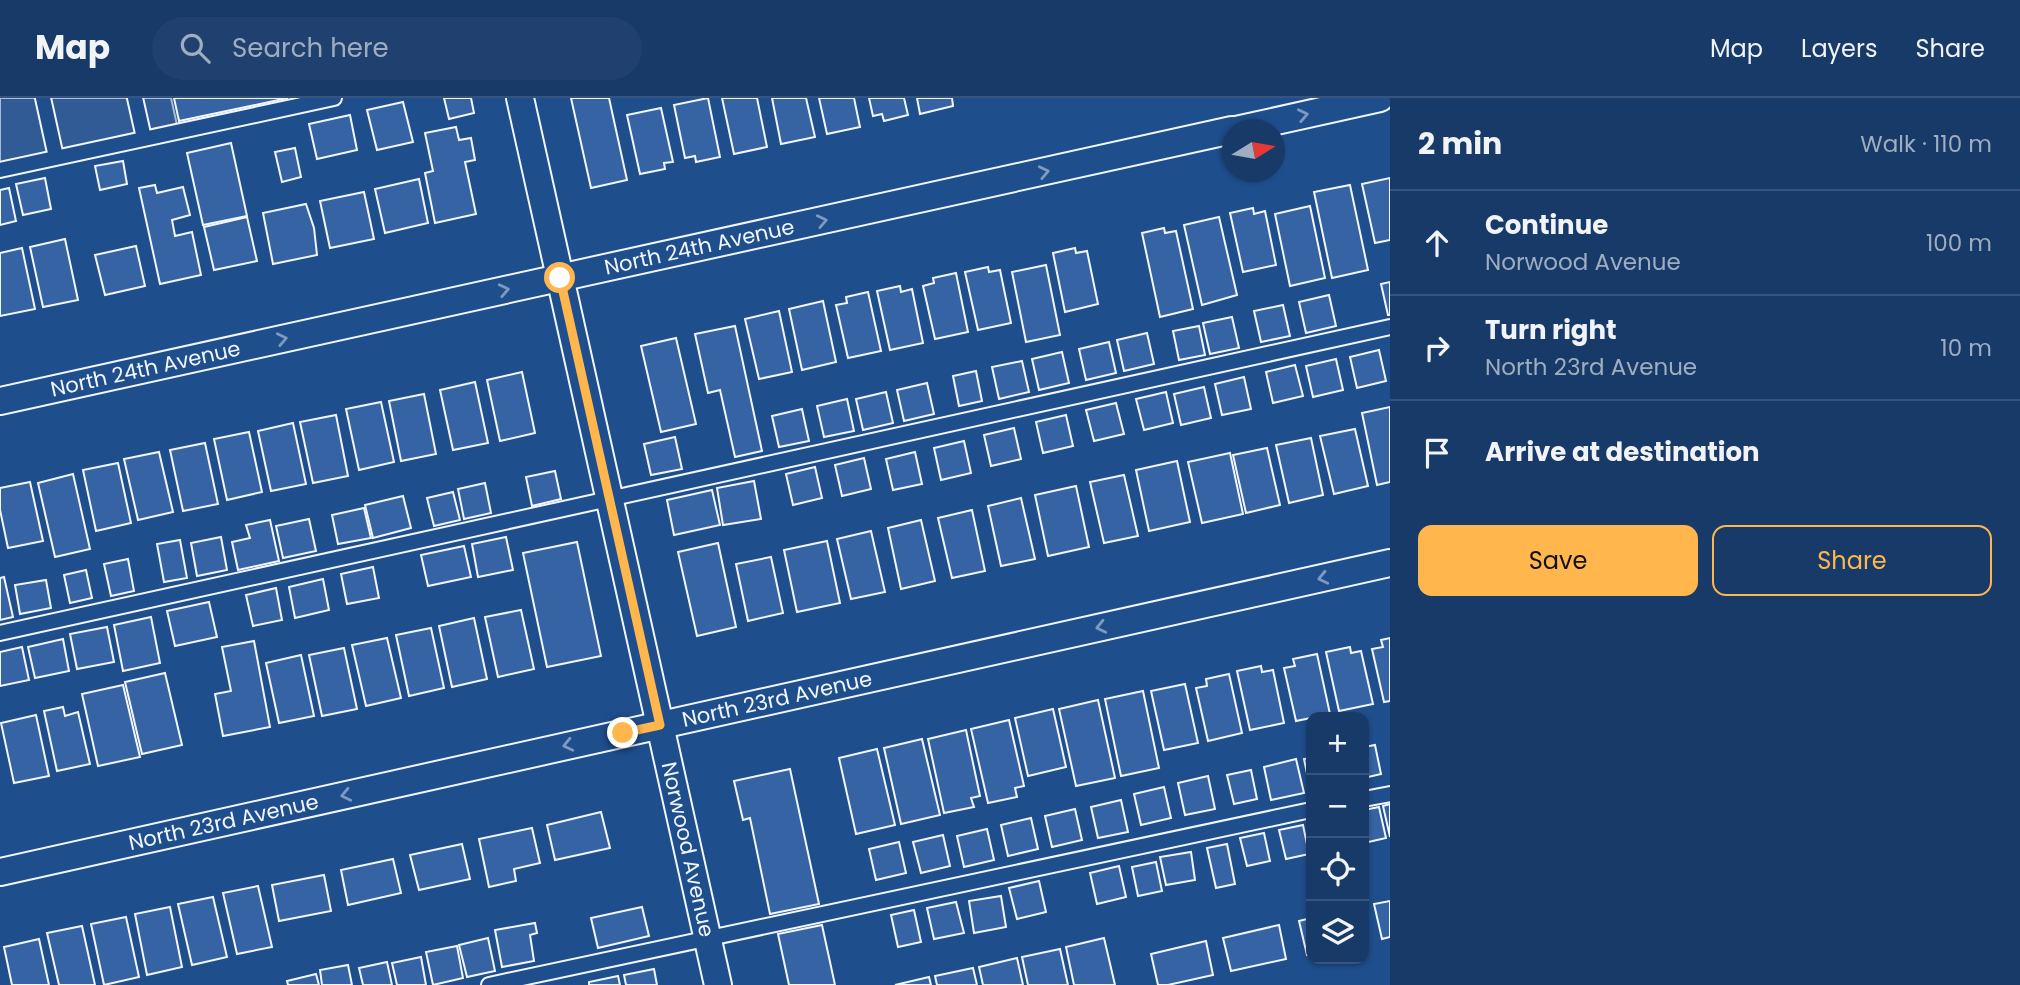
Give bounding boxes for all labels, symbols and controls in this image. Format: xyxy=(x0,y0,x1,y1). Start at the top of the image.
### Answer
search box xyxy=(152,17,642,80)
text: Map xyxy=(35,24,110,71)
icon: search xyxy=(176,29,214,67)
text: Search here xyxy=(232,30,389,66)
text: Map xyxy=(1710,32,1763,65)
text: Layers xyxy=(1801,32,1877,65)
text: Share xyxy=(1915,32,1985,65)
one-way arrow xyxy=(1297,108,1309,123)
north arrow xyxy=(1222,119,1285,182)
text: 2 min xyxy=(1418,122,1502,165)
text: Walk · 110 m xyxy=(1860,128,1992,160)
one-way arrow xyxy=(1038,165,1050,180)
text: Continue xyxy=(1485,207,1608,243)
street label: North 24th Avenue xyxy=(601,212,797,282)
one-way arrow xyxy=(816,214,828,229)
icon: ahead xyxy=(1418,224,1456,262)
text: 100 m xyxy=(1926,227,1992,259)
text: Norwood Avenue xyxy=(1485,246,1681,278)
route start xyxy=(544,262,575,293)
one-way arrow xyxy=(498,284,510,299)
text: Turn right xyxy=(1485,312,1617,348)
icon: right xyxy=(1418,329,1456,367)
text: 10 m xyxy=(1940,332,1992,364)
one-way arrow xyxy=(276,333,288,347)
street label: North 24th Avenue xyxy=(48,334,243,403)
text: North 23rd Avenue xyxy=(1485,351,1697,383)
icon: arrive xyxy=(1418,434,1456,472)
text: Arrive at destination xyxy=(1485,434,1760,470)
button: Save xyxy=(1418,525,1698,596)
button: Share xyxy=(1712,525,1992,596)
one-way arrow xyxy=(1317,569,1329,584)
one-way arrow xyxy=(1095,619,1107,633)
street label: North 23rd Avenue xyxy=(679,664,875,734)
map controls xyxy=(1306,712,1369,964)
button: + xyxy=(1306,712,1369,775)
route end xyxy=(607,717,638,748)
one-way arrow xyxy=(562,737,574,752)
street label: Norwood Avenue xyxy=(655,759,722,940)
button: − xyxy=(1306,775,1369,838)
street label: North 23rd Avenue xyxy=(126,787,321,857)
one-way arrow xyxy=(340,787,352,801)
button: locate xyxy=(1306,838,1369,901)
button: layers xyxy=(1306,901,1369,964)

